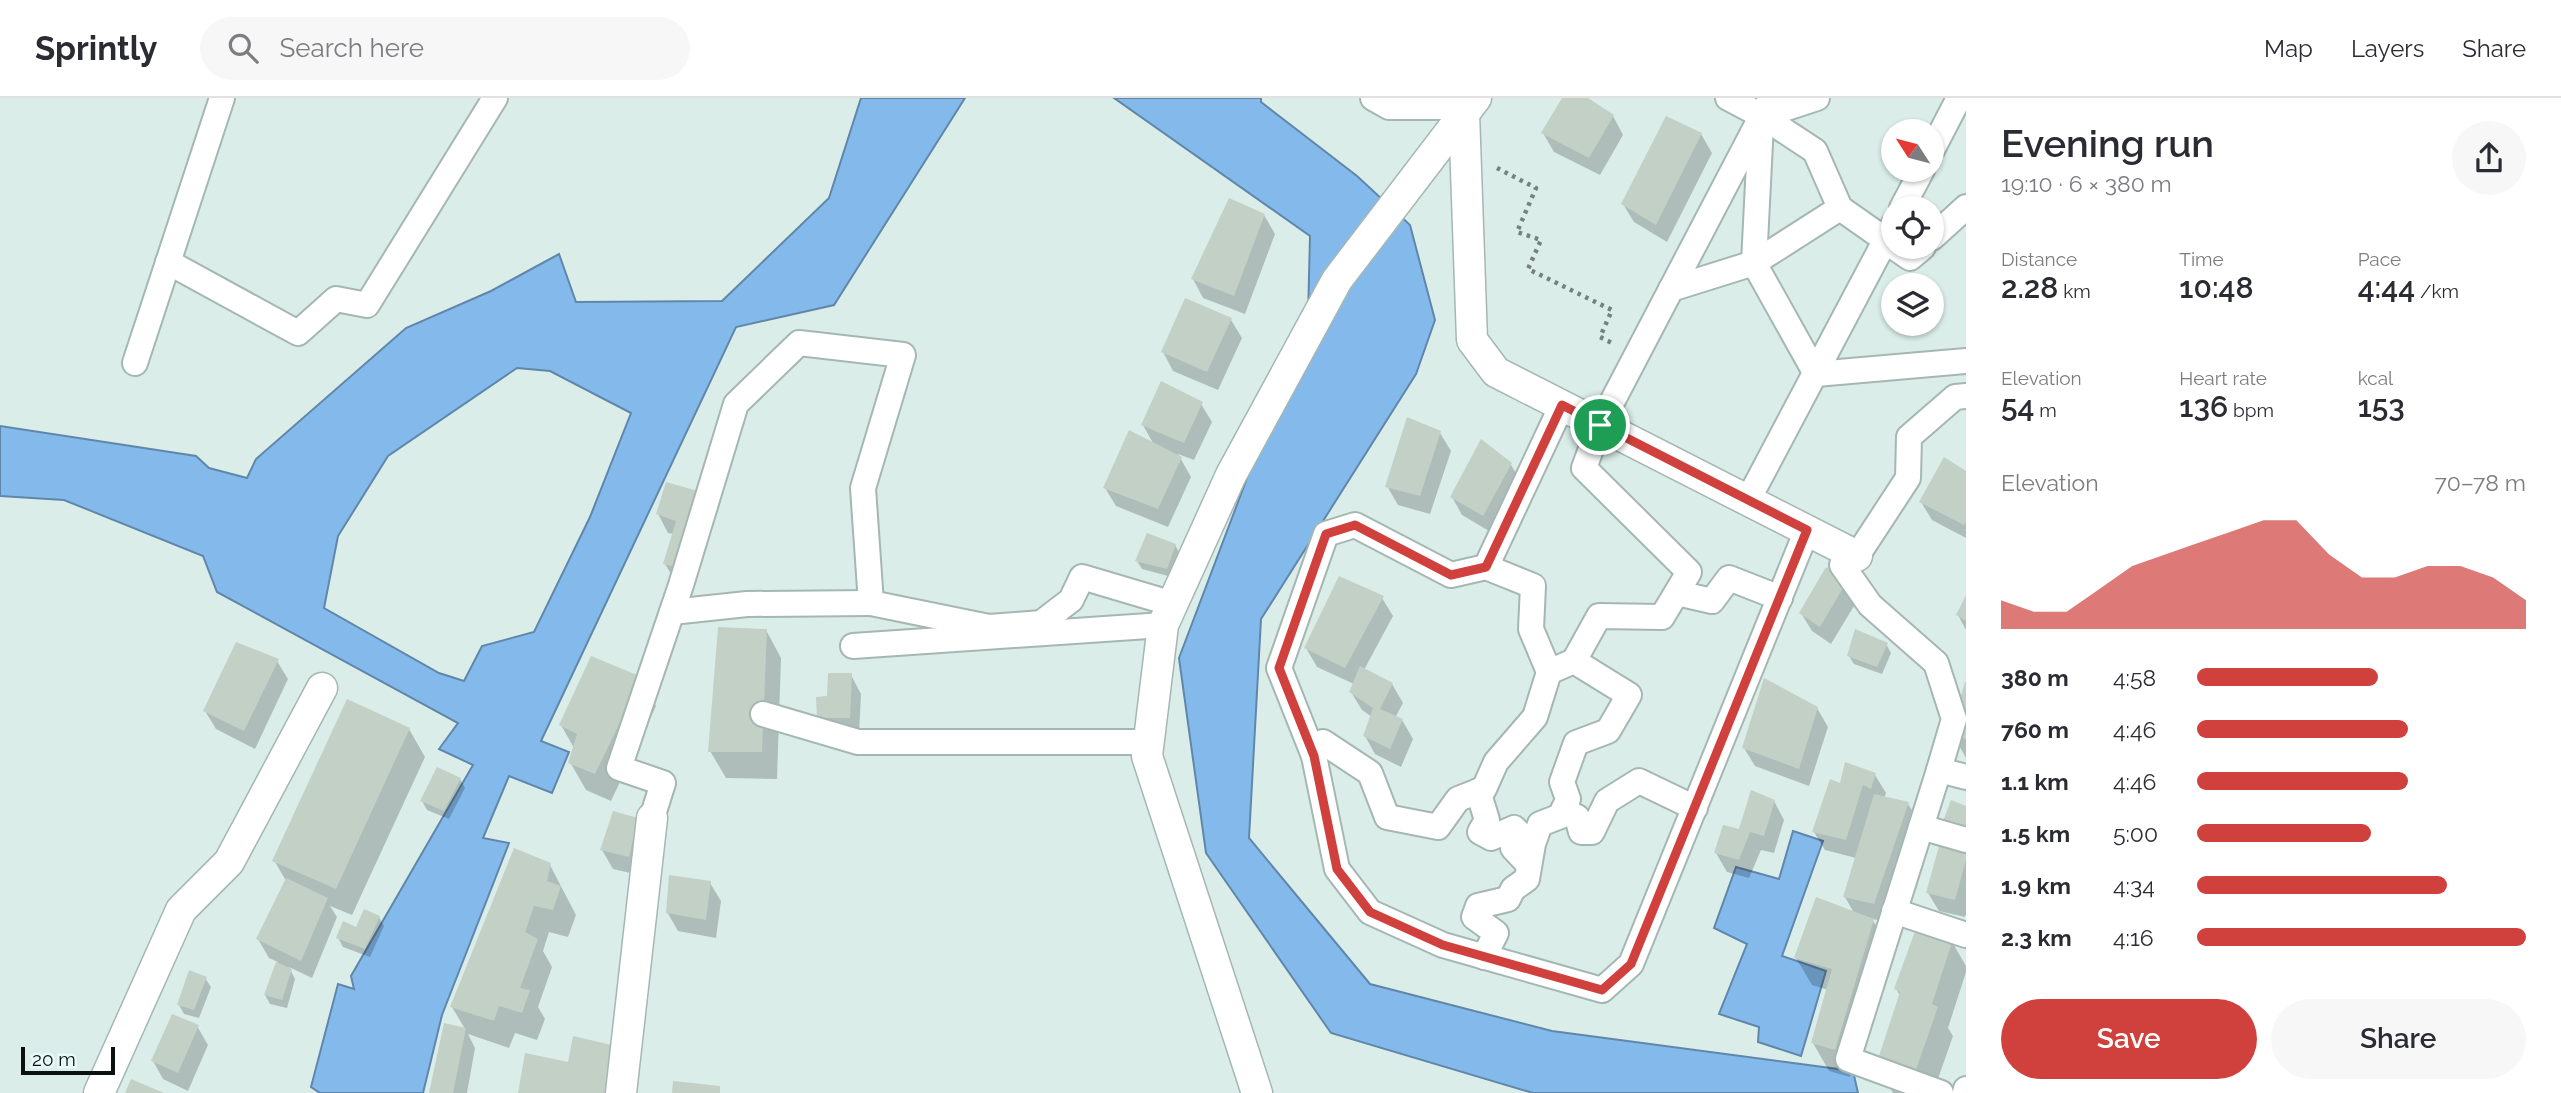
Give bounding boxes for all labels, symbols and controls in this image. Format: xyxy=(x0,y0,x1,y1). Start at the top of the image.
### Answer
search box xyxy=(200,17,690,80)
text: Sprintly xyxy=(35,29,158,68)
icon: search xyxy=(224,29,262,67)
text: Search here xyxy=(280,33,424,63)
text: Map xyxy=(2264,34,2313,63)
text: Layers xyxy=(2351,34,2424,63)
text: Share xyxy=(2462,34,2526,63)
north arrow xyxy=(1881,119,1944,182)
map controls xyxy=(1881,119,1944,336)
text: Evening run xyxy=(2001,121,2214,166)
button: share xyxy=(2452,121,2526,195)
text: 19:10 · 6 × 380 m xyxy=(2001,170,2172,197)
button: locate xyxy=(1881,196,1944,259)
text: Distance xyxy=(2001,248,2077,270)
text: Time xyxy=(2179,248,2224,270)
text: Pace xyxy=(2358,248,2401,270)
text: 2.28 xyxy=(2001,270,2058,305)
text: 10:48 xyxy=(2179,270,2254,305)
text: 4:44 xyxy=(2358,270,2415,305)
button: layers xyxy=(1881,273,1944,336)
text: km xyxy=(2058,280,2091,302)
text: /km xyxy=(2415,280,2459,302)
text: Elevation xyxy=(2001,367,2082,389)
text: Heart rate xyxy=(2179,367,2267,389)
text: kcal xyxy=(2358,367,2393,389)
text: 54 xyxy=(2001,389,2034,424)
text: 136 xyxy=(2179,389,2228,424)
text: 153 xyxy=(2358,389,2405,424)
pin xyxy=(1570,395,1630,455)
text: m xyxy=(2034,399,2057,421)
text: bpm xyxy=(2228,399,2274,421)
icon: arrive xyxy=(1581,406,1619,444)
text: Elevation xyxy=(2001,469,2099,496)
text: 70–78 m xyxy=(2435,469,2526,496)
text: 380 m xyxy=(2001,664,2069,691)
text: 4:58 xyxy=(2113,664,2156,691)
text: 760 m xyxy=(2001,716,2069,743)
text: 4:46 xyxy=(2113,716,2156,743)
text: 1.1 km xyxy=(2001,768,2069,795)
text: 4:46 xyxy=(2113,768,2156,795)
text: 1.5 km xyxy=(2001,820,2070,847)
text: 5:00 xyxy=(2113,820,2158,847)
text: 1.9 km xyxy=(2001,872,2071,899)
text: 4:34 xyxy=(2113,872,2155,899)
text: 2.3 km xyxy=(2001,924,2072,951)
text: 4:16 xyxy=(2113,924,2154,951)
button: Save xyxy=(2001,999,2257,1079)
button: Share xyxy=(2271,999,2526,1079)
scale bar xyxy=(21,1044,116,1076)
text: 20 m xyxy=(32,1048,76,1070)

